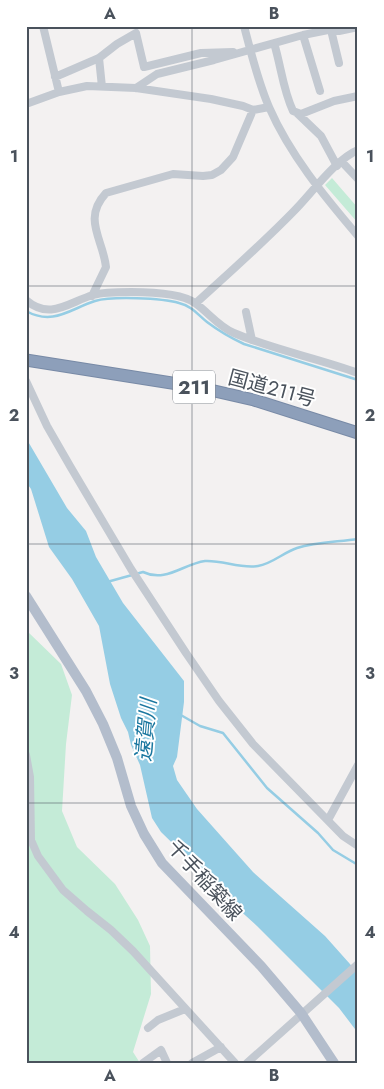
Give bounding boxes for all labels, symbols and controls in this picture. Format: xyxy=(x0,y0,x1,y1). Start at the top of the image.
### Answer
text: A xyxy=(103,2,116,25)
text: B xyxy=(269,2,279,25)
text: 1 xyxy=(10,145,18,168)
text: 1 xyxy=(366,145,374,168)
street label: 国道211号 xyxy=(225,363,319,414)
road number: 211 xyxy=(173,371,215,404)
text: 2 xyxy=(9,404,19,427)
text: 2 xyxy=(365,404,375,427)
text: 3 xyxy=(9,662,19,685)
text: 3 xyxy=(365,662,375,685)
water label: 遠賀川 xyxy=(128,695,164,763)
street label: 千手稲築線 xyxy=(160,833,249,927)
text: 4 xyxy=(8,921,20,944)
text: 4 xyxy=(364,921,376,944)
text: A xyxy=(103,1064,116,1087)
text: B xyxy=(269,1064,279,1087)

